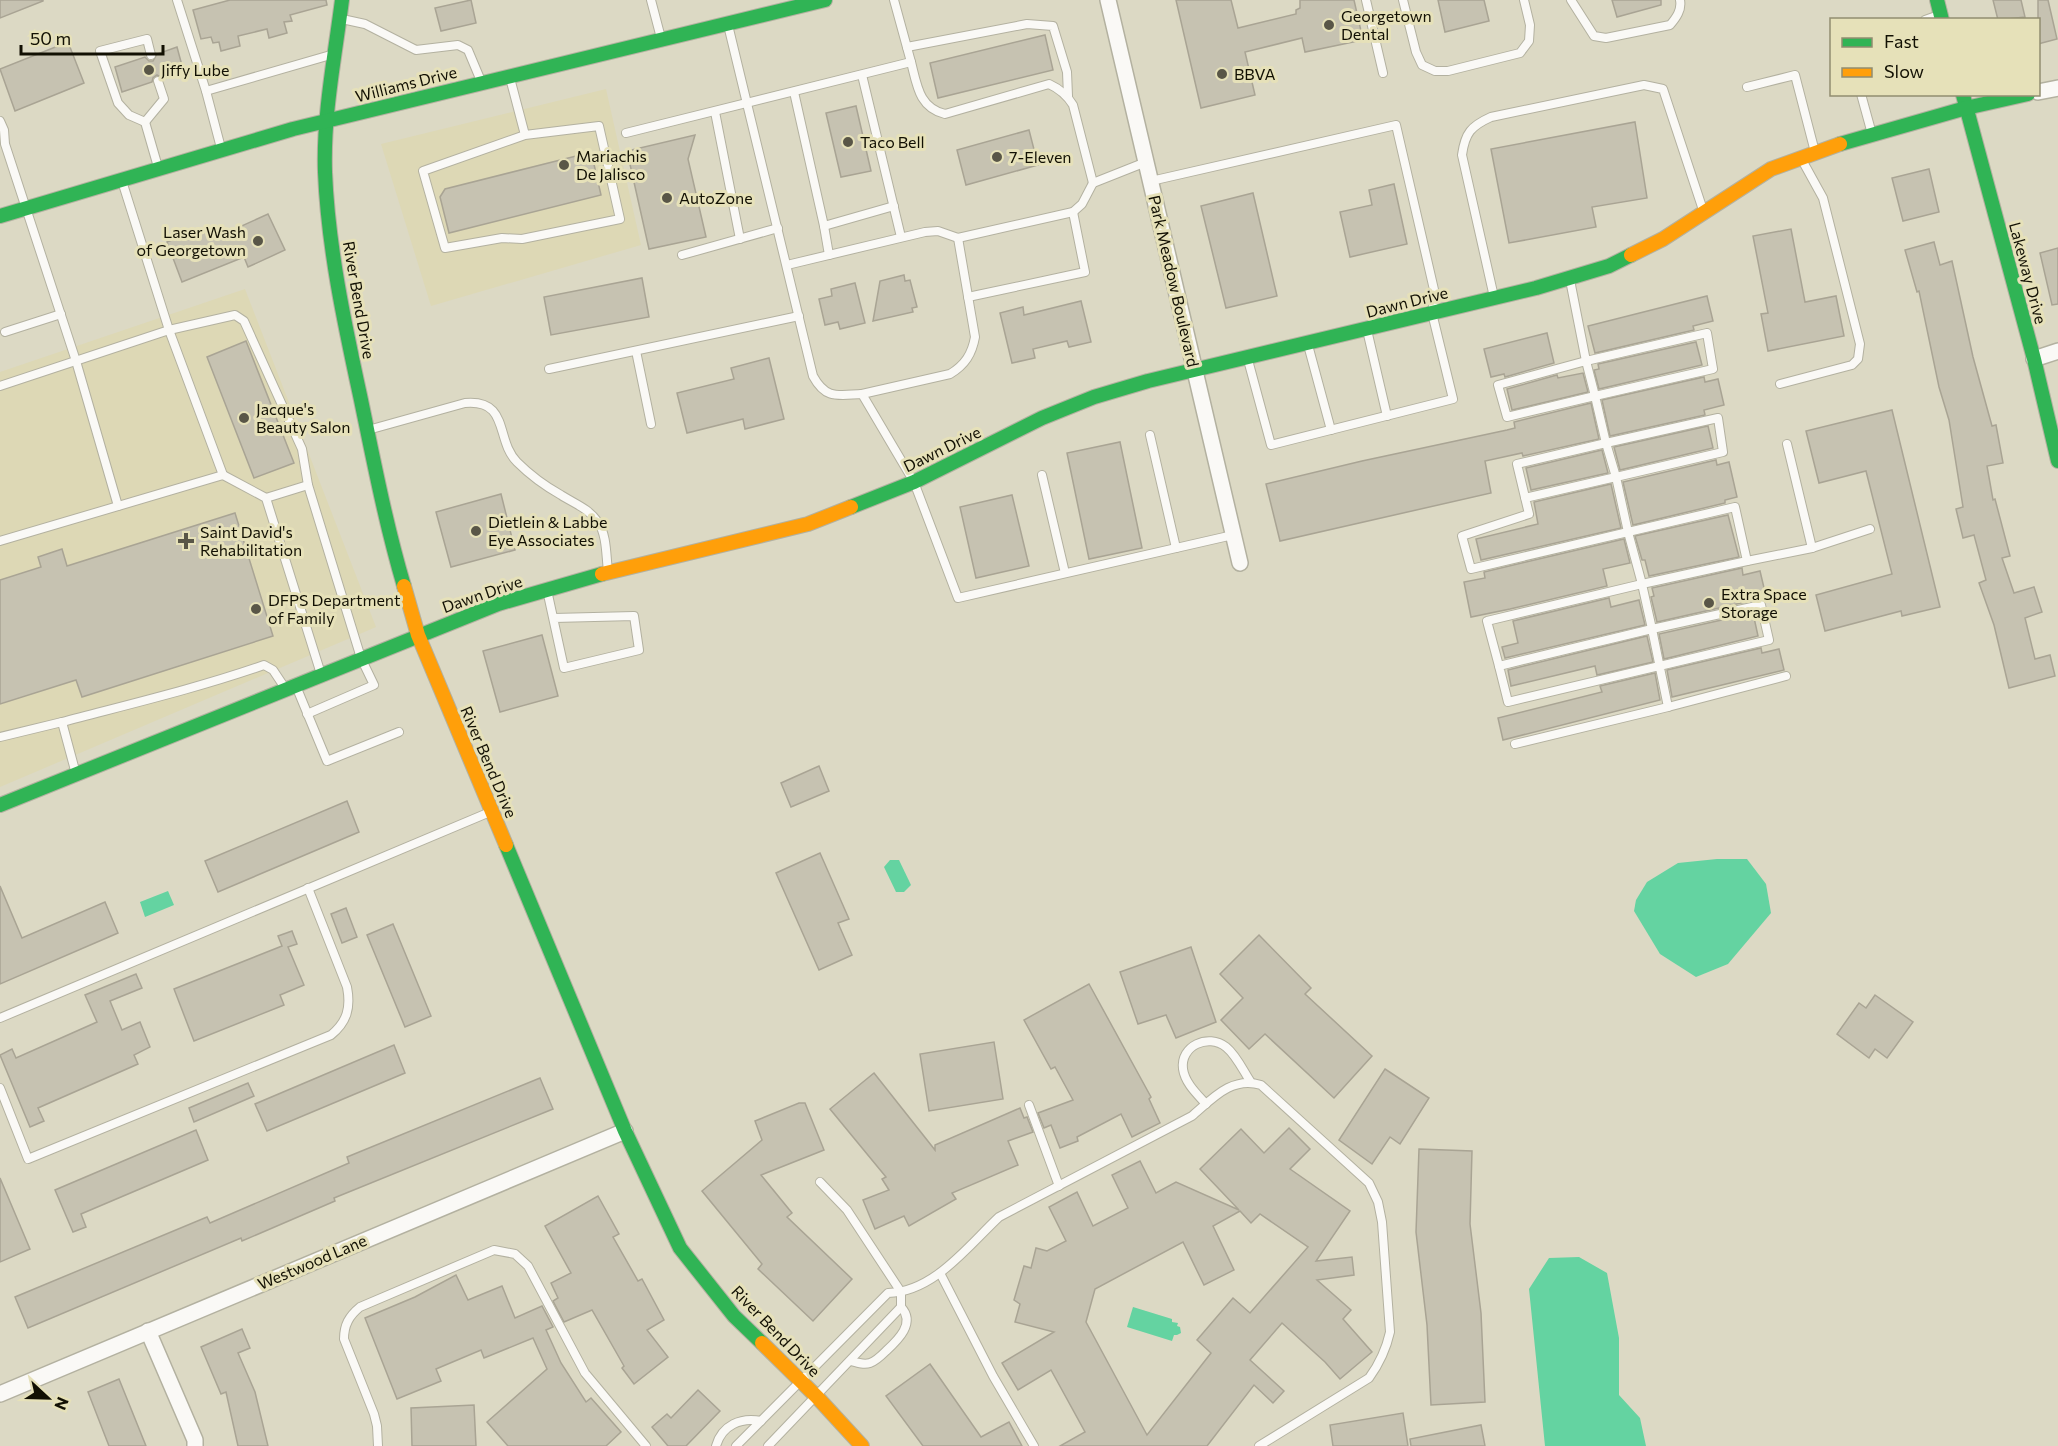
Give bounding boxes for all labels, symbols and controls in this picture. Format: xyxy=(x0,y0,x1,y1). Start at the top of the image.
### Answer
place label: Georgetown Dental xyxy=(1341,6,1432,43)
scale bar xyxy=(21,18,164,56)
marker: Georgetown Dental xyxy=(1322,18,1336,32)
legend xyxy=(1830,18,2040,96)
text: 50 m xyxy=(30,27,71,49)
text: Fast xyxy=(1884,30,1919,52)
place label: Jiffy Lube xyxy=(161,60,229,79)
text: Slow xyxy=(1884,60,1924,82)
street label: Williams Drive xyxy=(353,62,459,105)
marker: Jiffy Lube xyxy=(142,63,156,77)
place label: BBVA xyxy=(1234,64,1275,83)
marker: BBVA xyxy=(1215,67,1229,81)
place label: Taco Bell xyxy=(860,132,925,151)
marker: Taco Bell xyxy=(841,135,855,149)
place label: Mariachis De Jalisco xyxy=(576,146,647,183)
place label: 7-Eleven xyxy=(1009,147,1072,166)
marker: 7-Eleven xyxy=(990,150,1004,164)
marker: Mariachis De Jalisco xyxy=(557,158,571,172)
place label: AutoZone xyxy=(679,188,753,207)
marker: AutoZone xyxy=(660,191,674,205)
street label: Park Meadow Boulevard xyxy=(1145,193,1204,369)
street label: Lakeway Drive xyxy=(2006,220,2051,326)
place label: Laser Wash of Georgetown xyxy=(137,222,246,259)
marker: Laser Wash of Georgetown xyxy=(251,234,265,248)
street label: River Bend Drive xyxy=(340,239,379,360)
street label: Dawn Drive xyxy=(1364,282,1450,321)
place label: Jacque's Beauty Salon xyxy=(256,399,351,436)
marker: Jacque's Beauty Salon xyxy=(237,411,251,425)
street label: Dawn Drive xyxy=(900,422,984,475)
place label: Dietlein & Labbe Eye Associates xyxy=(488,512,607,549)
place label: Saint David's Rehabilitation xyxy=(200,522,302,559)
marker: Dietlein & Labbe Eye Associates xyxy=(469,524,483,538)
marker: Saint David's Rehabilitation xyxy=(177,532,195,550)
street label: Dawn Drive xyxy=(439,571,524,616)
place label: Extra Space Storage xyxy=(1721,584,1807,621)
place label: DFPS Department of Family xyxy=(268,590,401,627)
marker: Extra Space Storage xyxy=(1702,596,1716,610)
marker: DFPS Department of Family xyxy=(249,602,263,616)
street label: River Bend Drive xyxy=(457,703,522,821)
street label: Westwood Lane xyxy=(254,1230,369,1293)
street label: River Bend Drive xyxy=(728,1281,825,1380)
north arrow xyxy=(18,1368,78,1428)
text: N xyxy=(51,1395,73,1413)

